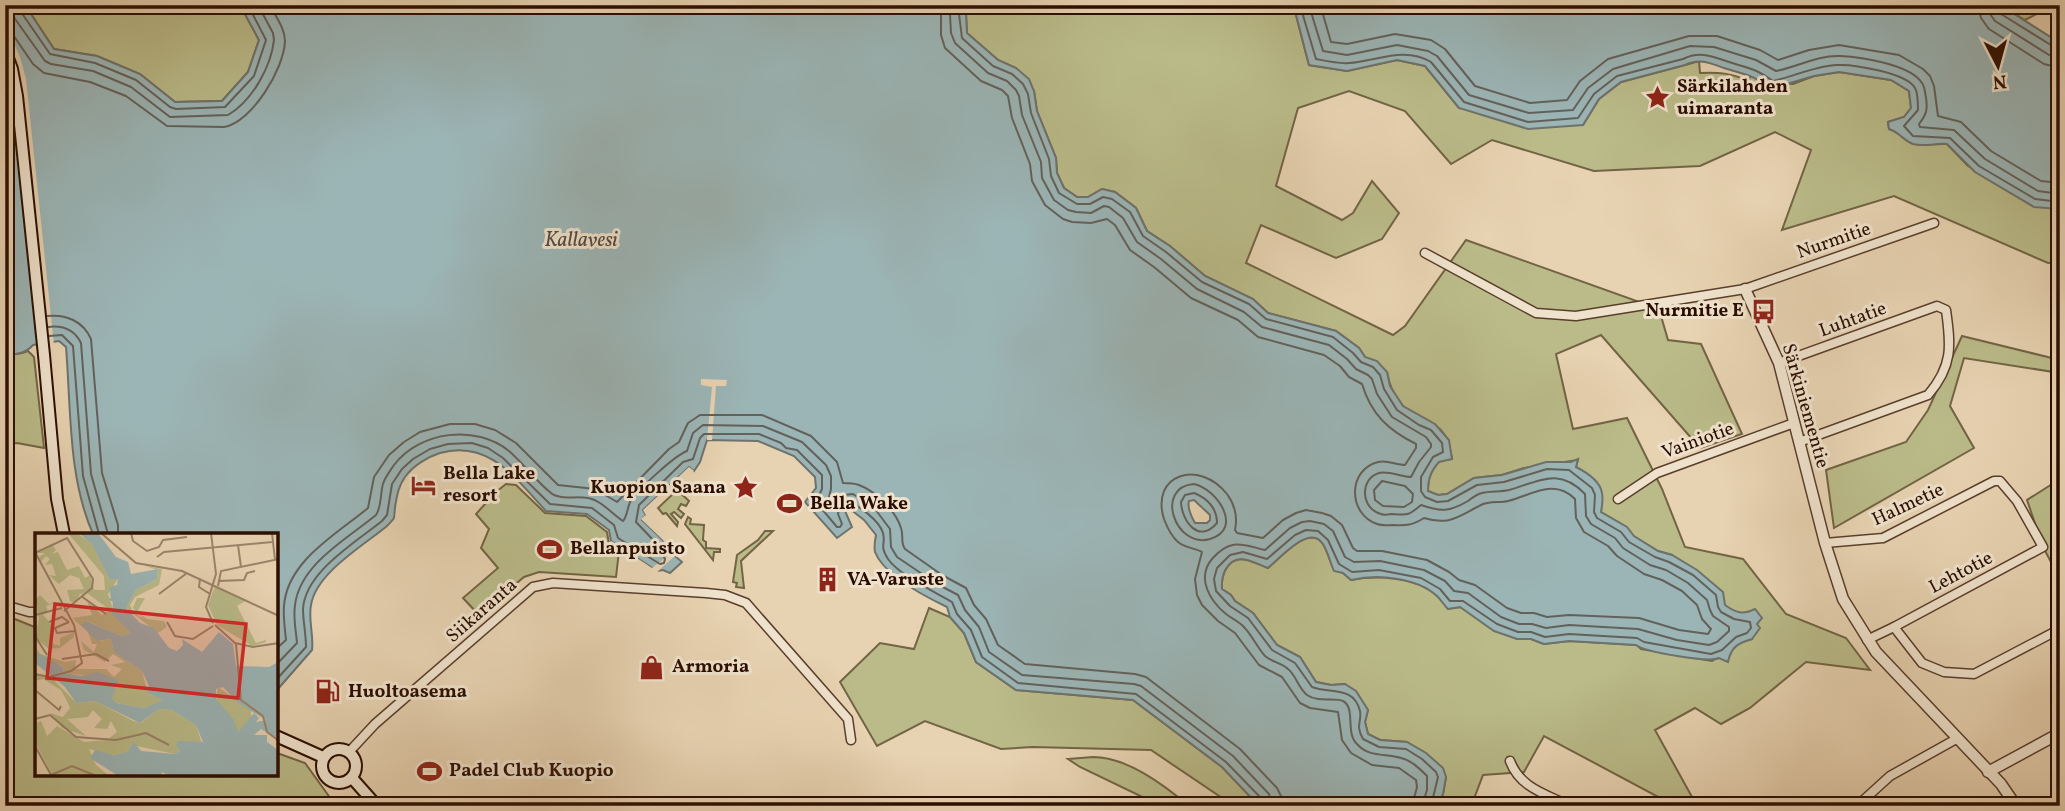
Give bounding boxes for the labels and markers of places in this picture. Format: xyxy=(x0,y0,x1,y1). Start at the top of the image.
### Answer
place label: Särkilahden uimaranta xyxy=(1677,74,1788,122)
place icon: Särkilahden uimaranta xyxy=(1643,84,1671,112)
bus stop icon: Nurmitie E xyxy=(1750,297,1778,325)
place label: Nurmitie E xyxy=(1646,298,1744,324)
place label: Bella Lake resort xyxy=(443,461,536,509)
hotel icon: Bella Lake resort xyxy=(409,471,437,499)
place icon: Kuopion Saana xyxy=(732,474,760,502)
place label: Kuopion Saana xyxy=(590,475,726,501)
sports icon: Bella Wake xyxy=(776,490,804,518)
place label: Bella Wake xyxy=(810,491,908,517)
sports icon: Bellanpuisto xyxy=(536,535,564,563)
place label: Bellanpuisto xyxy=(570,536,685,562)
building icon: VA-Varuste xyxy=(813,566,841,594)
place label: VA-Varuste xyxy=(847,567,944,593)
shop icon: Armoria xyxy=(638,653,666,681)
place label: Armoria xyxy=(672,654,749,680)
fuel station icon: Huoltoasema xyxy=(314,678,342,706)
place label: Huoltoasema xyxy=(348,679,467,705)
sports icon: Padel Club Kuopio xyxy=(415,757,443,785)
place label: Padel Club Kuopio xyxy=(449,758,614,784)

